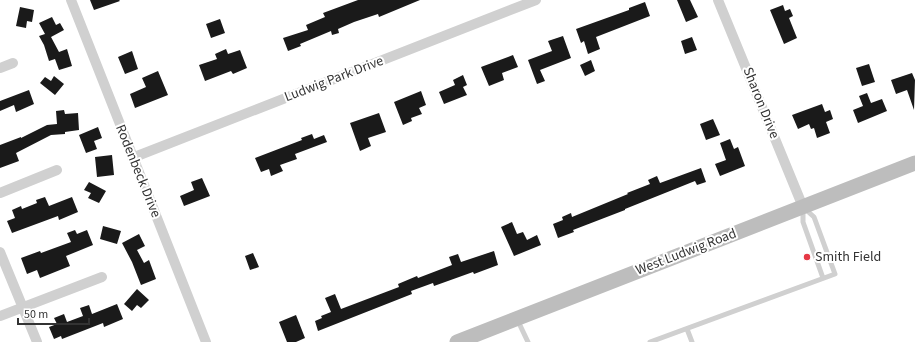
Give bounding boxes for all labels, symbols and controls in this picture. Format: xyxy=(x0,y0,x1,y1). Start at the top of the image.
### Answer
street label: Ludwig Park Drive xyxy=(282,51,387,107)
street label: Sharon Drive xyxy=(738,64,784,142)
street label: Rodenbeck Drive xyxy=(110,121,166,221)
street label: West Ludwig Road xyxy=(633,224,739,280)
place label: Smith Field xyxy=(815,247,881,267)
marker: Smith Field xyxy=(802,252,812,262)
scale bar xyxy=(18,300,89,326)
text: 50 m xyxy=(24,306,48,323)

